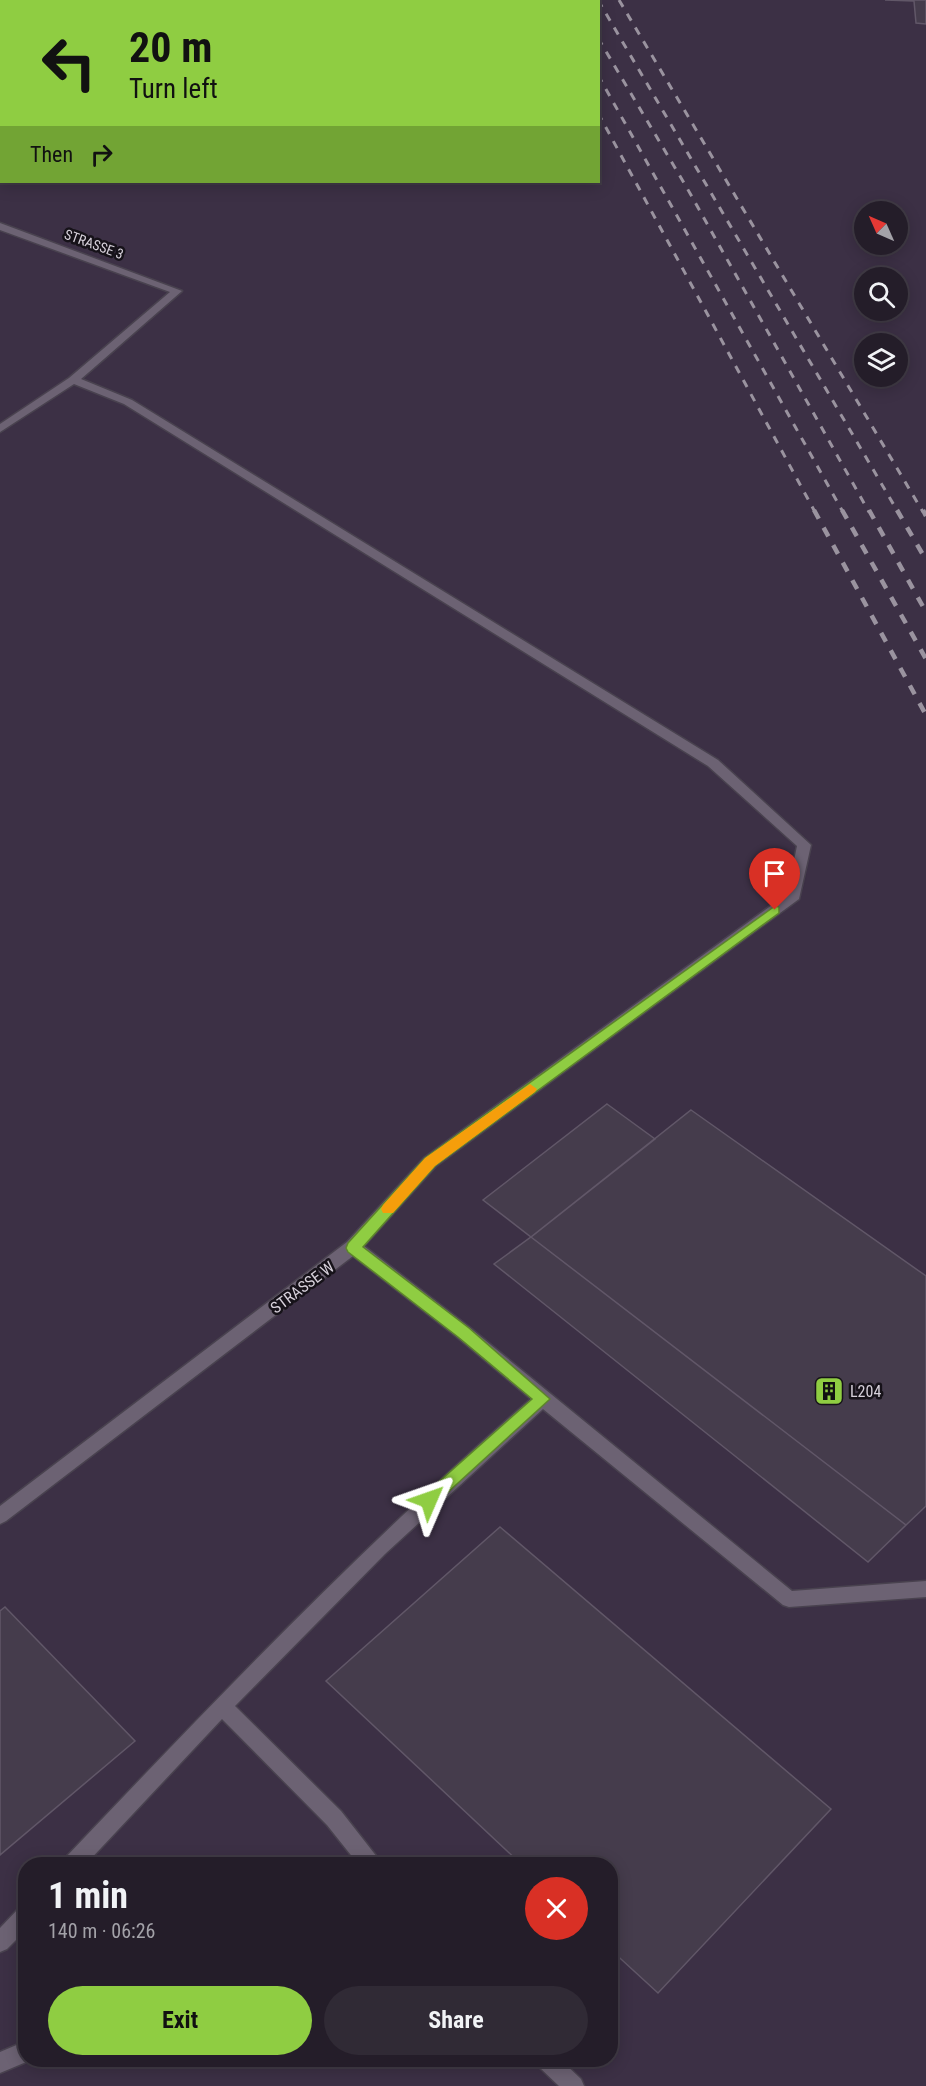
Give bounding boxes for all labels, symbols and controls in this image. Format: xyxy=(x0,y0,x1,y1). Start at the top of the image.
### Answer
text: 20 m xyxy=(129,23,212,72)
icon: left xyxy=(30,24,108,102)
text: Turn left xyxy=(129,73,218,105)
icon: right xyxy=(85,138,118,171)
text: Then xyxy=(30,142,73,167)
north arrow xyxy=(854,201,908,255)
map controls xyxy=(854,201,908,387)
street label: STRASSE 3 xyxy=(62,226,126,262)
button: search xyxy=(854,267,908,321)
button: layers xyxy=(854,333,908,387)
pin xyxy=(749,848,800,910)
icon: arrive xyxy=(758,857,791,890)
street label: STRASSE W xyxy=(267,1257,338,1317)
building icon: L204 xyxy=(813,1375,845,1407)
place label: L204 xyxy=(850,1382,881,1401)
position arrow xyxy=(397,1468,461,1532)
text: 1 min xyxy=(48,1875,128,1917)
button: close xyxy=(525,1877,588,1940)
text: 140 m · 06:26 xyxy=(48,1919,155,1943)
button: Exit xyxy=(48,1986,312,2055)
button: Share xyxy=(324,1986,588,2055)

